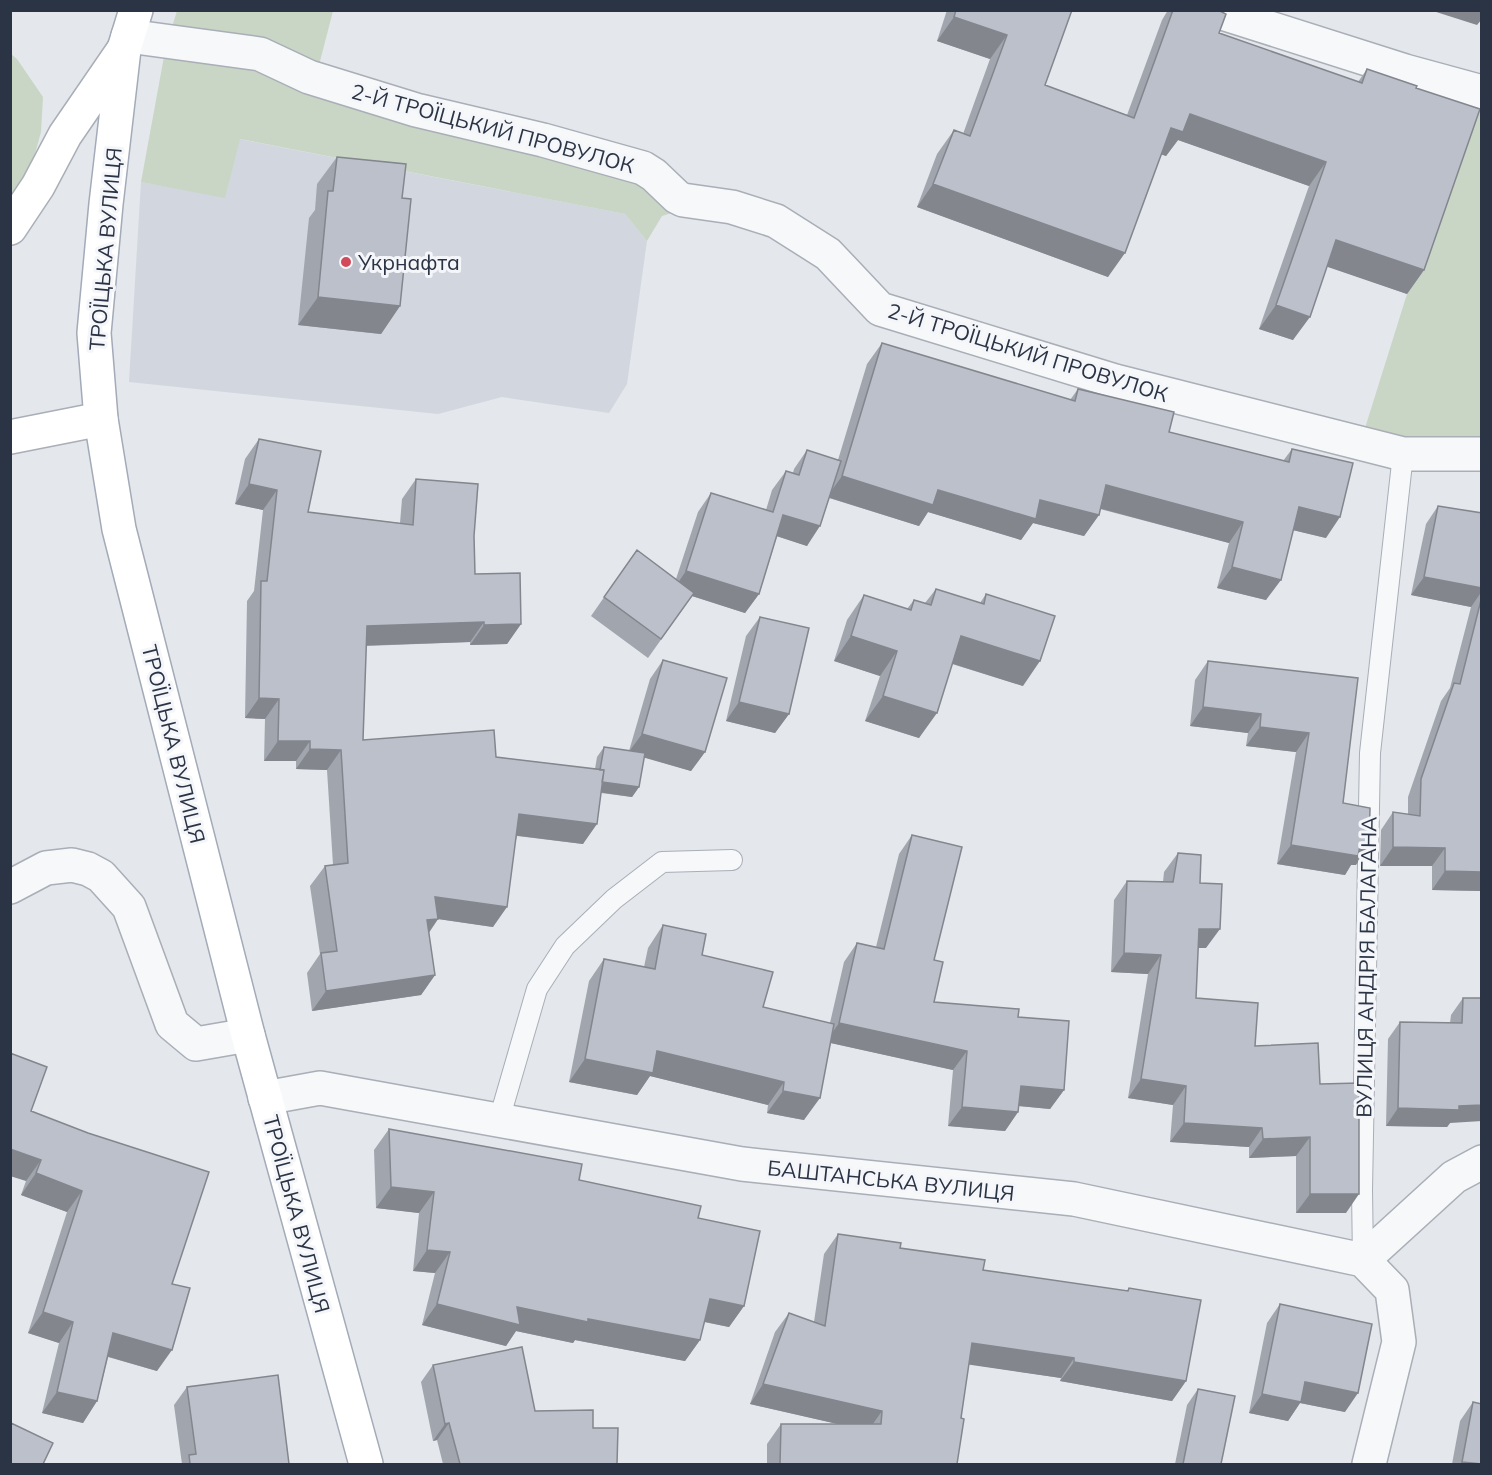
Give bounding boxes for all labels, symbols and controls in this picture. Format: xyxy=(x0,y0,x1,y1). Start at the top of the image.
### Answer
street label: 2-Й ТРОЇЦЬКИЙ ПРОВУЛОК xyxy=(349,78,637,178)
street label: ТРОЇЦЬКА ВУЛИЦЯ xyxy=(83,146,127,352)
place label: Укрнафта xyxy=(357,249,460,275)
marker: Укрнафта xyxy=(339,255,353,269)
street label: 2-Й ТРОЇЦЬКИЙ ПРОВУЛОК xyxy=(885,297,1171,407)
street label: ТРОЇЦЬКА ВУЛИЦЯ xyxy=(137,642,211,846)
street label: ВУЛИЦЯ АНДРІЯ БАЛАГАНА xyxy=(1350,816,1382,1118)
street label: ТРОЇЦЬКА ВУЛИЦЯ xyxy=(258,1112,336,1316)
street label: БАШТАНСЬКА ВУЛИЦЯ xyxy=(766,1154,1016,1206)

